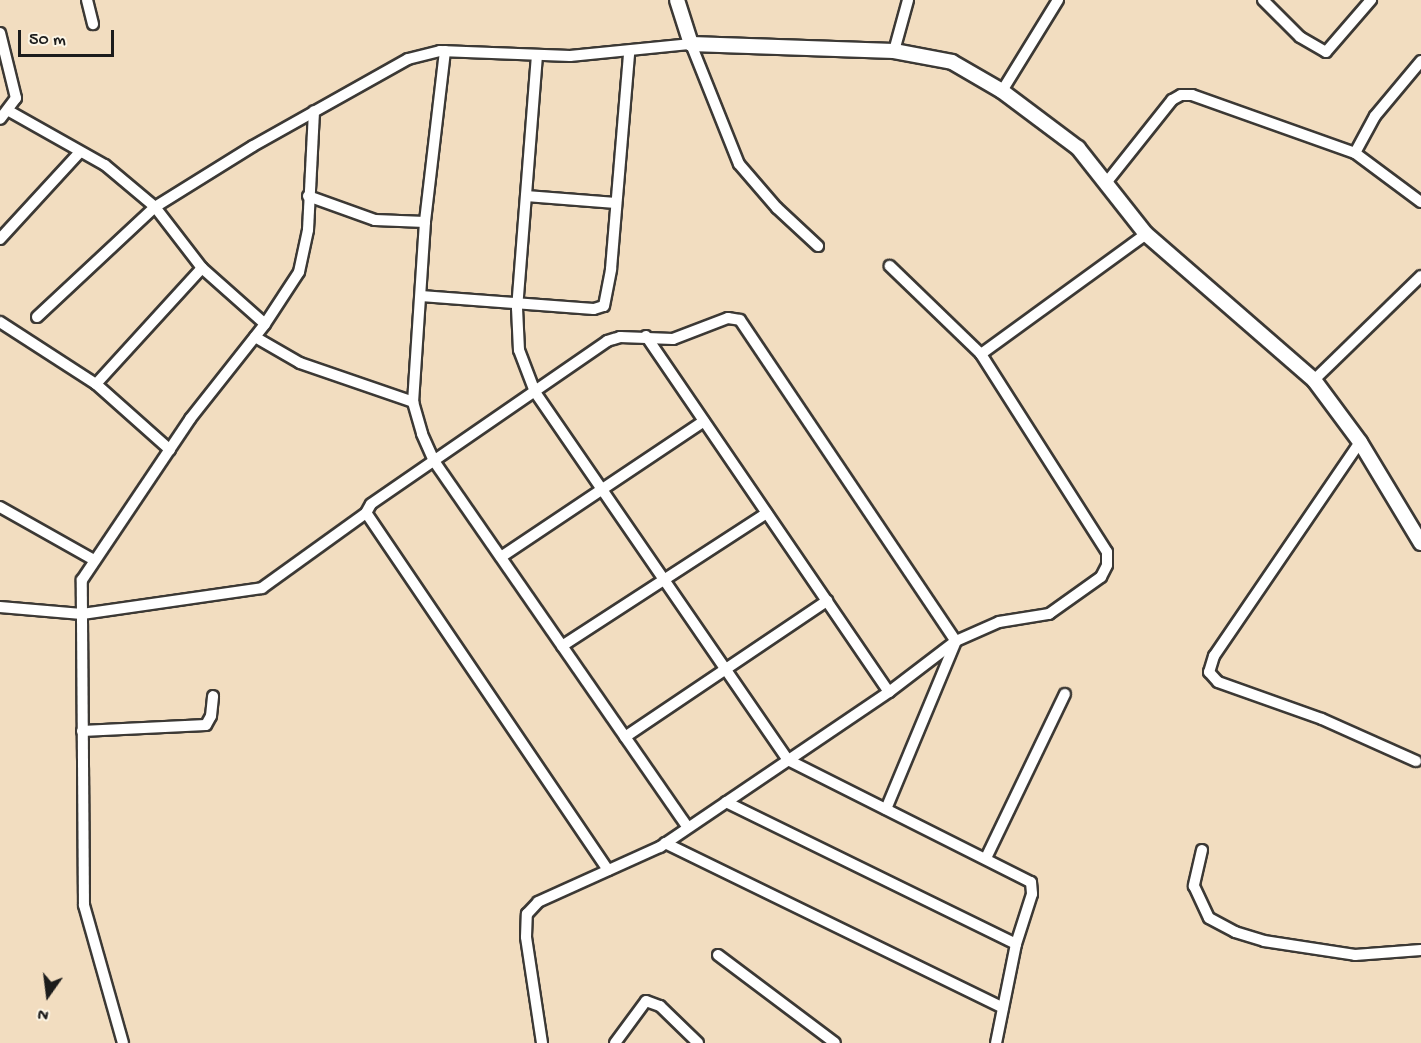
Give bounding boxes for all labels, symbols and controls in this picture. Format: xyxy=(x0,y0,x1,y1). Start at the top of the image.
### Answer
scale bar xyxy=(21,18,117,56)
text: 50 m xyxy=(29,30,66,51)
north arrow xyxy=(18,965,78,1025)
text: N xyxy=(36,1002,51,1023)

